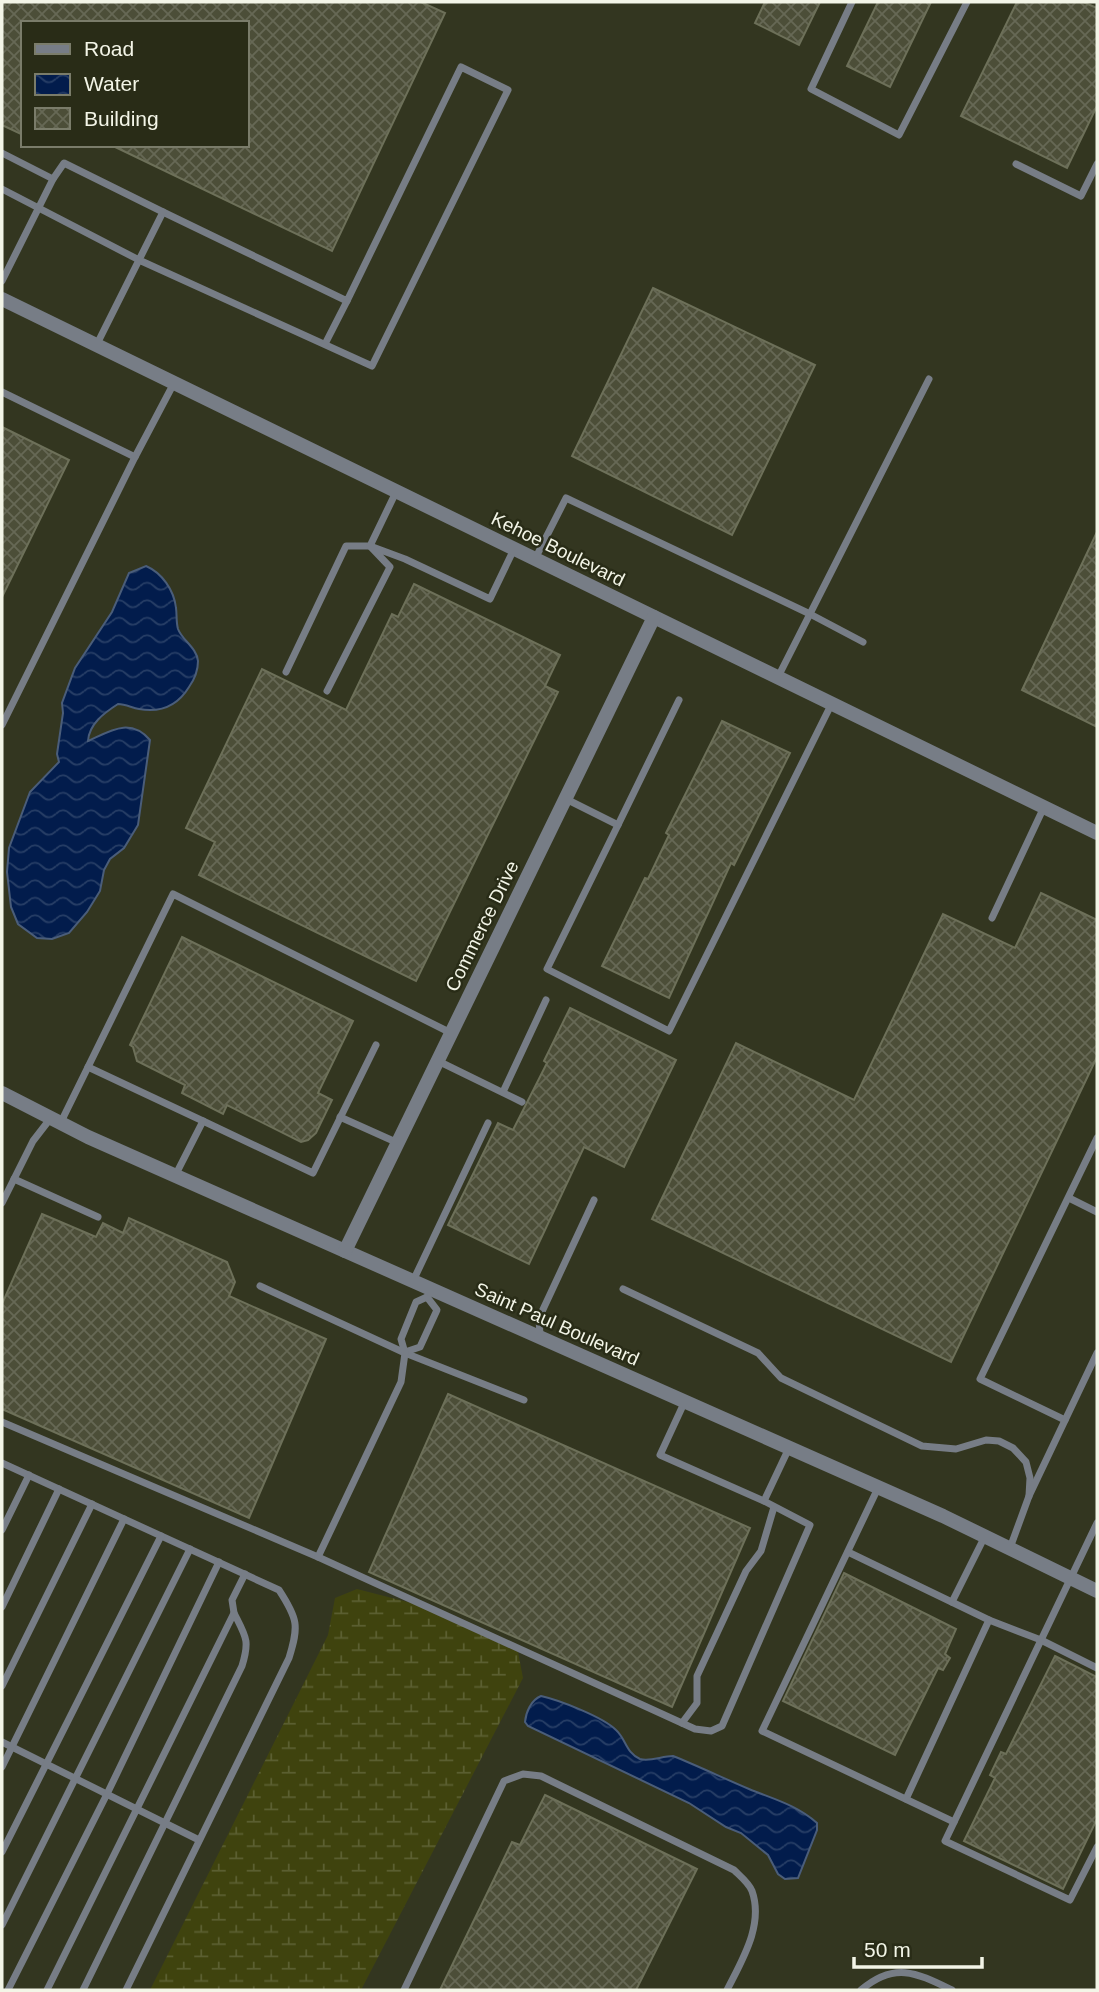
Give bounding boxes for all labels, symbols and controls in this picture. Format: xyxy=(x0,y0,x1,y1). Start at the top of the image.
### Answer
legend xyxy=(21,21,248,147)
text: Road xyxy=(84,37,134,60)
text: Water xyxy=(84,72,139,95)
text: Building xyxy=(84,107,159,130)
street label: Kehoe Boulevard xyxy=(488,508,628,590)
street label: Commerce Drive xyxy=(441,857,523,995)
street label: Saint Paul Boulevard xyxy=(472,1278,642,1370)
scale bar xyxy=(854,1926,982,1970)
text: 50 m xyxy=(864,1938,911,1961)

